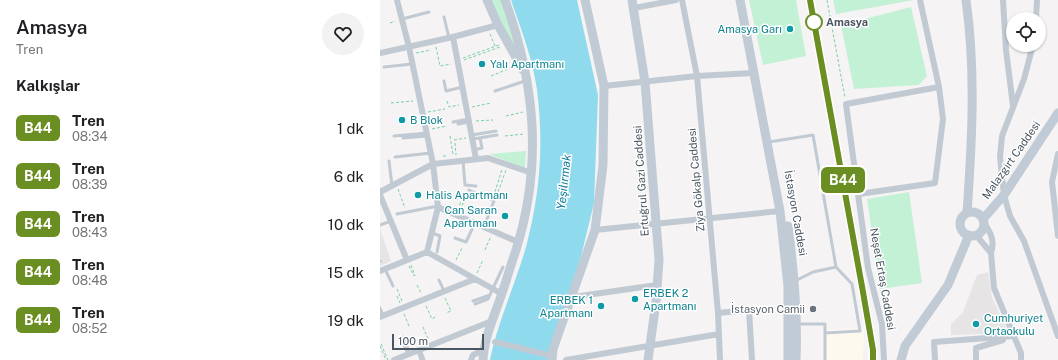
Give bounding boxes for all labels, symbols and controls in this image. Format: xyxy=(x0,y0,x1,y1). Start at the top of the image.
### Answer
map controls xyxy=(1006,12,1046,52)
button: locate xyxy=(1006,12,1046,52)
button: heart xyxy=(322,13,364,55)
marker: Amasya xyxy=(805,13,823,31)
text: Amasya xyxy=(16,16,88,38)
place label: Amasya xyxy=(826,16,868,28)
place label: Amasya Garı xyxy=(717,23,782,35)
marker: Amasya Garı xyxy=(785,24,795,34)
text: Tren xyxy=(16,42,43,57)
place label: Yalı Apartmanı xyxy=(490,58,564,70)
marker: Yalı Apartmanı xyxy=(477,59,487,69)
text: Kalkışlar xyxy=(16,77,80,94)
text: Tren xyxy=(72,112,105,129)
place label: B Blok xyxy=(410,114,443,126)
marker: B Blok xyxy=(397,115,407,125)
street label: Malazgirt Caddesi xyxy=(980,119,1042,201)
text: B44 xyxy=(24,120,52,136)
text: 1 dk xyxy=(337,120,364,137)
street label: Ertuğrul Gazi Caddesi xyxy=(631,125,651,237)
street label: Ziya Gökalp Caddesi xyxy=(685,128,707,232)
text: 08:34 xyxy=(72,129,108,144)
water label: Yeşilırmak xyxy=(554,153,574,210)
text: Tren xyxy=(72,160,105,177)
line badge: B44 xyxy=(820,167,866,193)
text: B44 xyxy=(24,168,52,184)
text: 6 dk xyxy=(334,168,364,185)
street label: İstasyon Caddesi xyxy=(783,169,810,257)
text: B44 xyxy=(829,172,857,188)
text: 08:39 xyxy=(72,177,107,192)
place label: Halis Apartmanı xyxy=(426,189,508,201)
marker: Halis Apartmanı xyxy=(413,190,423,200)
place label: Can Saran Apartmanı xyxy=(444,204,497,229)
text: Tren xyxy=(72,208,105,225)
marker: Can Saran Apartmanı xyxy=(500,211,510,221)
text: B44 xyxy=(24,216,52,232)
text: 10 dk xyxy=(328,216,364,233)
text: 08:43 xyxy=(72,225,108,240)
street label: Neşet Ertaş Caddesi xyxy=(867,227,898,331)
text: Tren xyxy=(72,256,105,273)
text: B44 xyxy=(24,264,52,280)
text: 15 dk xyxy=(327,264,364,281)
text: 08:48 xyxy=(72,273,108,288)
place label: ERBEK 2 Apartmanı xyxy=(643,287,696,312)
place label: ERBEK 1 Apartmanı xyxy=(540,294,593,319)
marker: ERBEK 2 Apartmanı xyxy=(630,294,640,304)
marker: ERBEK 1 Apartmanı xyxy=(596,301,606,311)
place label: İstasyon Camii xyxy=(731,302,805,315)
text: Tren xyxy=(72,304,105,321)
marker: İstasyon Camii xyxy=(808,304,818,314)
text: B44 xyxy=(24,312,52,328)
text: 19 dk xyxy=(328,312,364,329)
place label: Cumhuriyet Ortaokulu xyxy=(984,312,1043,337)
marker: Cumhuriyet Ortaokulu xyxy=(971,319,981,329)
text: 08:52 xyxy=(72,321,107,336)
scale bar xyxy=(392,332,484,351)
text: 100 m xyxy=(398,335,428,347)

